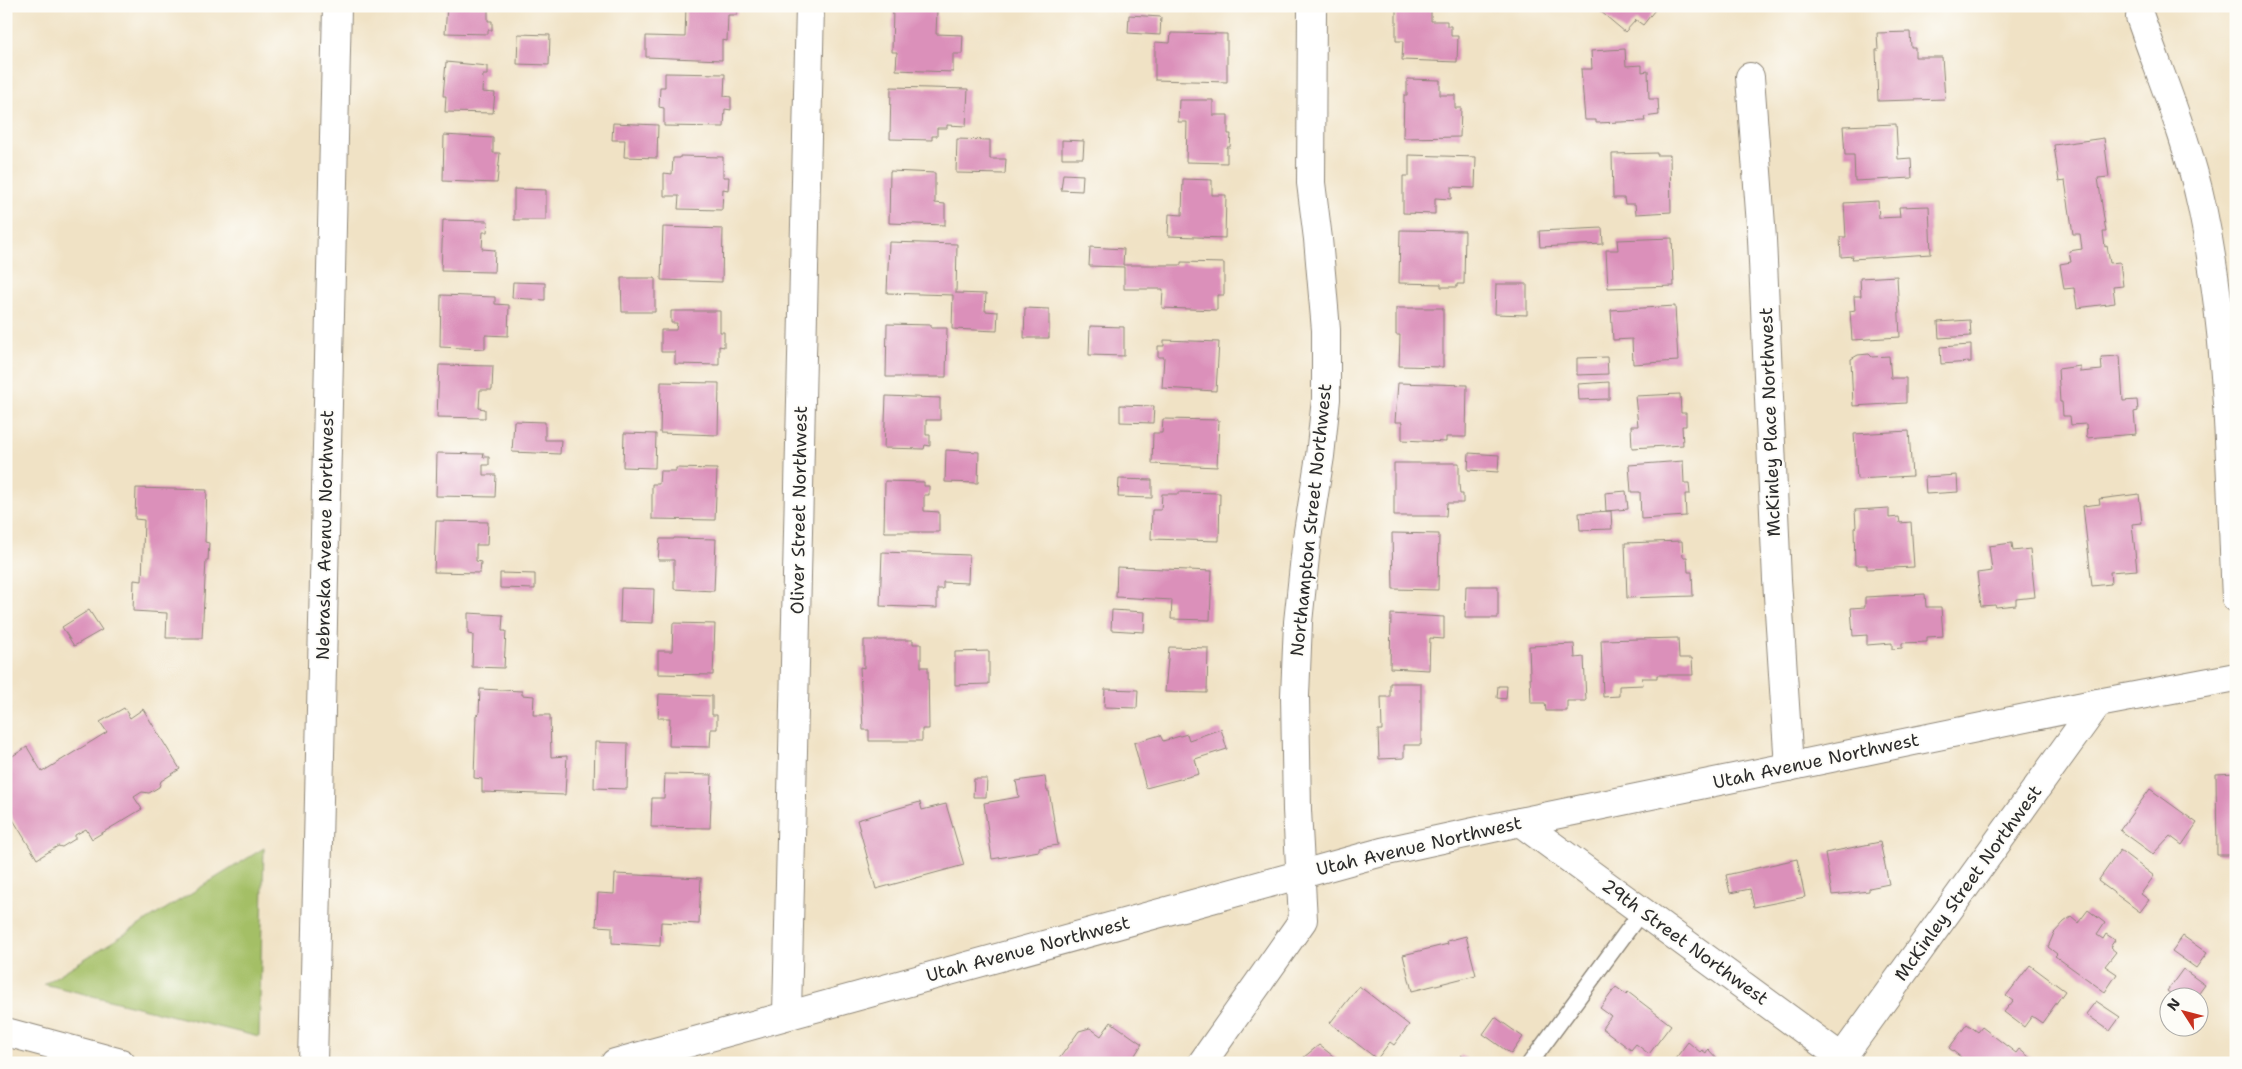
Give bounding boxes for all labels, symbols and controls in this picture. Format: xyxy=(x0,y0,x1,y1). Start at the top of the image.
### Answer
street label: McKinley Place Northwest xyxy=(1754,307,1786,537)
street label: Northampton Street Northwest xyxy=(1285,382,1337,658)
street label: Oliver Street Northwest xyxy=(785,405,813,615)
street label: Nebraska Avenue Northwest xyxy=(311,410,339,660)
street label: Utah Avenue Northwest xyxy=(1711,727,1921,795)
street label: McKinley Street Northwest xyxy=(1889,780,2047,986)
street label: Utah Avenue Northwest xyxy=(1314,811,1524,881)
street label: 29th Street Northwest xyxy=(1597,873,1773,1011)
street label: Utah Avenue Northwest xyxy=(923,910,1133,988)
north arrow xyxy=(2160,986,2210,1036)
text: N xyxy=(2163,995,2184,1014)

